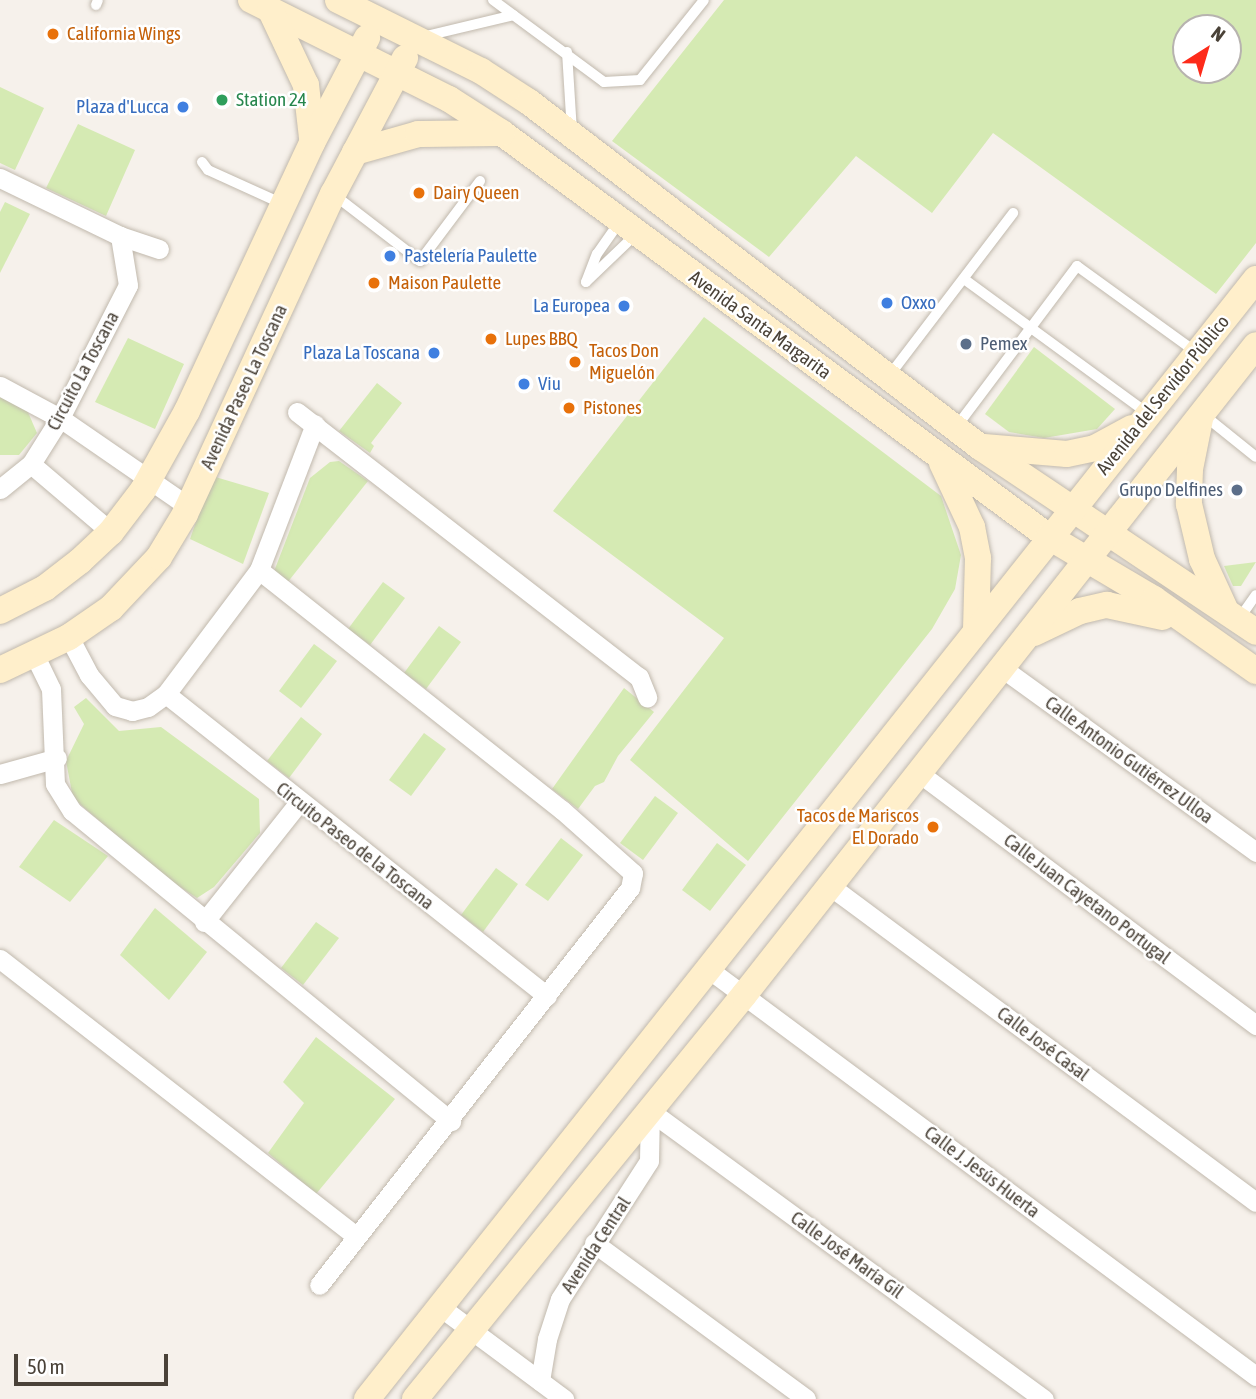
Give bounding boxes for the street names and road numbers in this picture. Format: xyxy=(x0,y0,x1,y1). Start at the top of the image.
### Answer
street label: Avenida Santa Margarita xyxy=(685,266,835,384)
street label: Avenida Paseo La Toscana xyxy=(196,301,292,473)
street label: Circuito La Toscana xyxy=(42,308,124,434)
street label: Avenida del Servidor Público xyxy=(1092,311,1234,479)
street label: Calle Antonio Gutiérrez Ulloa xyxy=(1041,691,1217,829)
street label: Circuito Paseo de la Toscana xyxy=(272,777,438,915)
street label: Calle Juan Cayetano Portugal xyxy=(999,829,1175,969)
street label: Calle José Casal xyxy=(992,1002,1094,1086)
street label: Calle J. Jesús Huerta xyxy=(920,1121,1044,1223)
street label: Avenida Central xyxy=(556,1192,636,1298)
street label: Calle José María Gil xyxy=(786,1206,908,1304)

